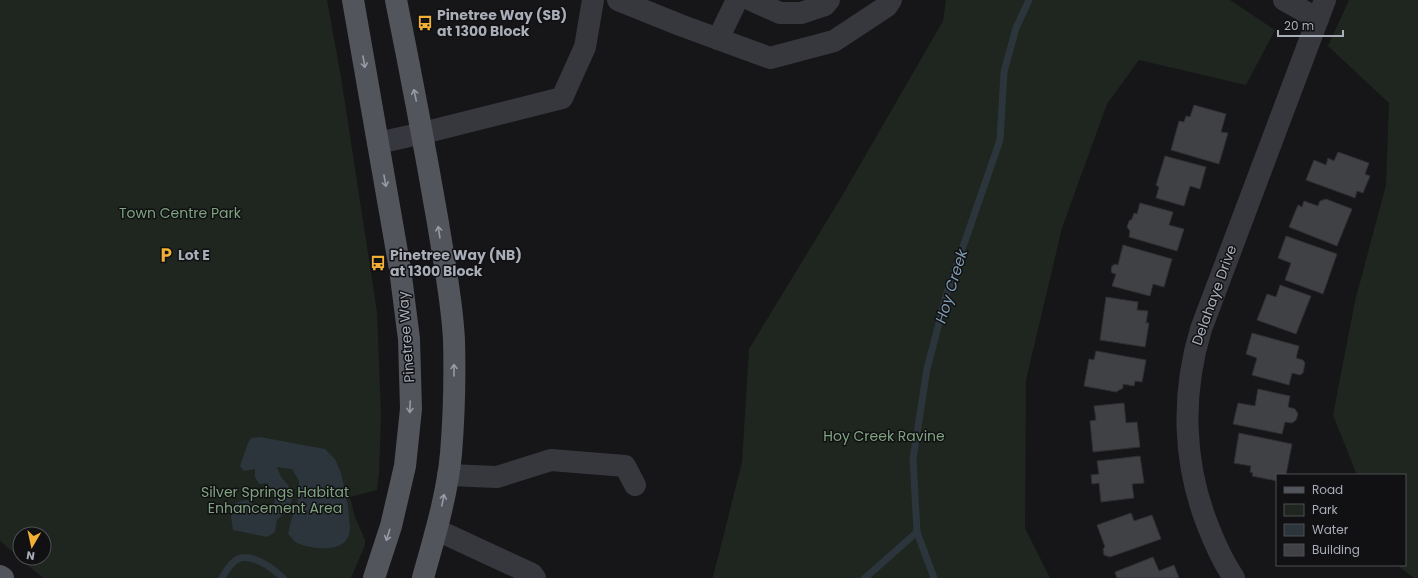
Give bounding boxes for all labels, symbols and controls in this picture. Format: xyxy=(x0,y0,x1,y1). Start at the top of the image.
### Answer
place label: Pinetree Way (SB) at 1300 Block xyxy=(437,5,567,41)
scale bar xyxy=(1278,12,1343,38)
bus stop icon: Pinetree Way (SB) at 1300 Block xyxy=(416,14,434,32)
text: 20 m xyxy=(1284,17,1314,34)
one-way arrow xyxy=(360,55,368,68)
one-way arrow xyxy=(411,89,419,102)
one-way arrow xyxy=(381,174,389,187)
park label: Town Centre Park xyxy=(119,203,242,223)
one-way arrow xyxy=(435,226,443,239)
street label: Delahaye Drive xyxy=(1187,242,1242,348)
place label: Lot E xyxy=(178,245,210,265)
place label: Pinetree Way (NB) at 1300 Block xyxy=(390,245,522,281)
water label: Hoy Creek xyxy=(930,245,973,326)
parking icon: Lot E xyxy=(157,246,175,264)
bus stop icon: Pinetree Way (NB) at 1300 Block xyxy=(369,254,387,272)
street label: Pinetree Way xyxy=(393,290,419,383)
one-way arrow xyxy=(450,364,458,377)
one-way arrow xyxy=(407,400,414,413)
park label: Hoy Creek Ravine xyxy=(823,426,945,446)
legend xyxy=(1276,474,1406,566)
text: Road xyxy=(1312,481,1343,498)
park label: Silver Springs Habitat Enhancement Area xyxy=(201,482,349,518)
one-way arrow xyxy=(439,494,447,507)
text: Park xyxy=(1312,501,1339,518)
text: Water xyxy=(1312,521,1349,538)
north arrow xyxy=(12,526,52,566)
one-way arrow xyxy=(384,528,391,541)
text: Building xyxy=(1312,541,1360,558)
text: N xyxy=(25,547,36,564)

